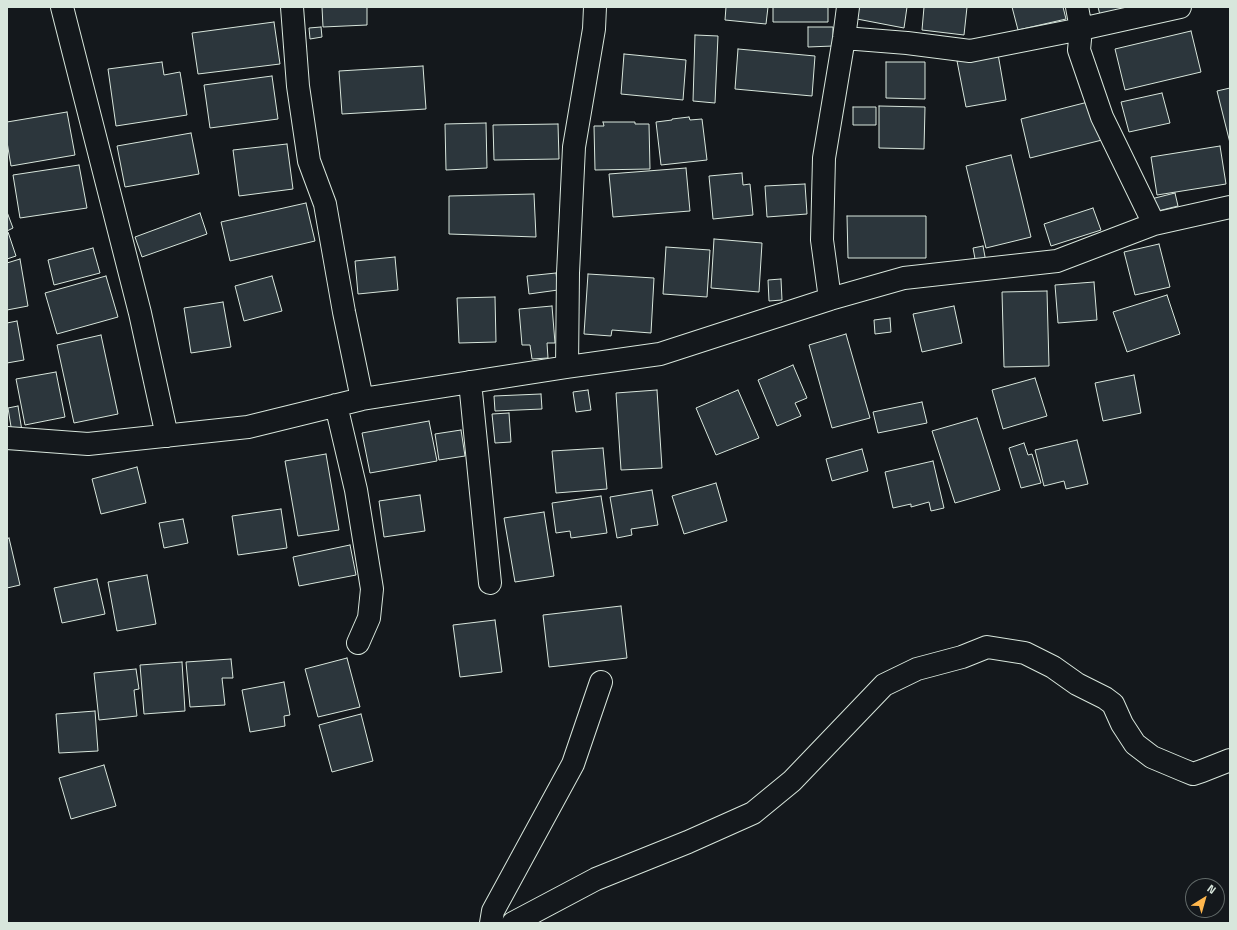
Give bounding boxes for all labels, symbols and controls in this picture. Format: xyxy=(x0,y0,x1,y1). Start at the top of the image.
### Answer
north arrow xyxy=(1185,878,1225,918)
text: N xyxy=(1204,881,1219,898)

